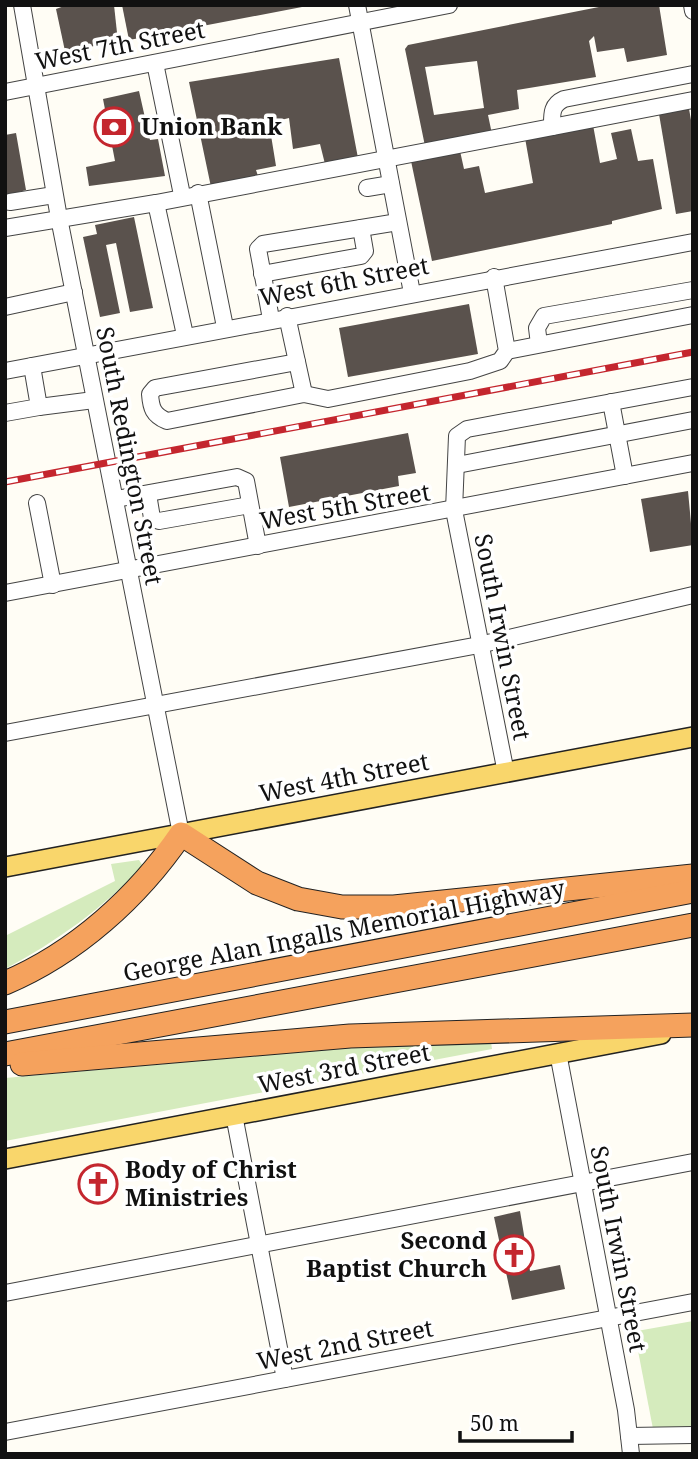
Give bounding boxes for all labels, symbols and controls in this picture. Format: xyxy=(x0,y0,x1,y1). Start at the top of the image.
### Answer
street label: West 7th Street xyxy=(32,12,207,77)
bank icon: Union Bank xyxy=(93,106,135,148)
place label: Union Bank xyxy=(141,109,283,142)
street label: West 6th Street xyxy=(256,248,431,313)
street label: South Redington Street xyxy=(89,324,172,588)
street label: West 5th Street xyxy=(257,474,432,537)
street label: South Irwin Street xyxy=(467,531,540,743)
street label: West 4th Street xyxy=(256,744,431,809)
street label: George Alan Ingalls Memorial Highway xyxy=(120,870,568,989)
street label: West 3rd Street xyxy=(255,1035,433,1100)
street label: South Irwin Street xyxy=(583,1143,656,1355)
place label: Body of Christ Ministries xyxy=(125,1152,297,1213)
church icon: Body of Christ Ministries xyxy=(77,1163,119,1205)
place label: Second Baptist Church xyxy=(306,1223,487,1284)
church icon: Second Baptist Church xyxy=(493,1234,535,1276)
street label: West 2nd Street xyxy=(254,1310,436,1377)
scale bar xyxy=(460,1400,572,1444)
text: 50 m xyxy=(470,1409,519,1437)

